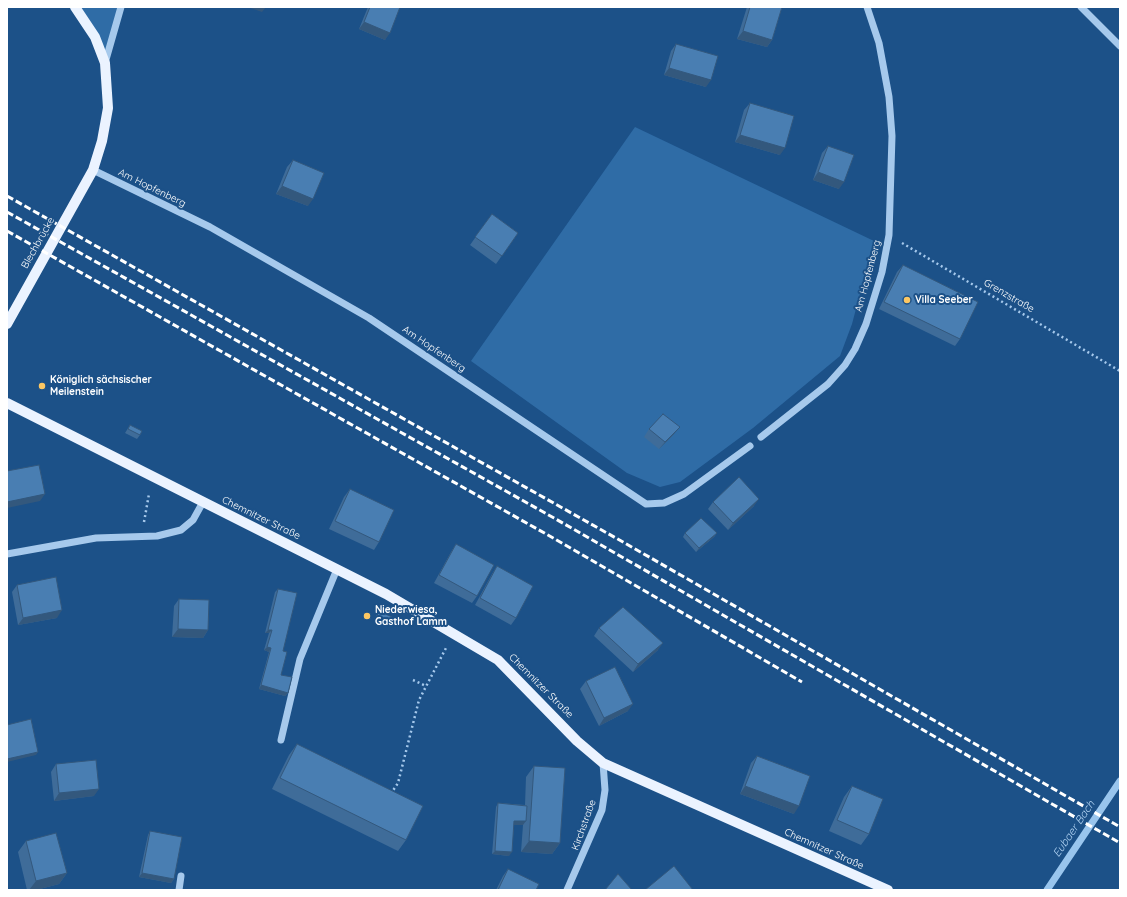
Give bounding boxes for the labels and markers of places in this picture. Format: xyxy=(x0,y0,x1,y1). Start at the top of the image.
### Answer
place label: Villa Seeber xyxy=(915,294,973,306)
marker: Villa Seeber xyxy=(902,295,912,305)
place label: Königlich sächsischer Meilenstein xyxy=(50,374,152,398)
marker: Königlich sächsischer Meilenstein xyxy=(37,381,47,391)
place label: Niederwiesa, Gasthof Lamm xyxy=(375,604,447,628)
marker: Niederwiesa, Gasthof Lamm xyxy=(362,611,372,621)

